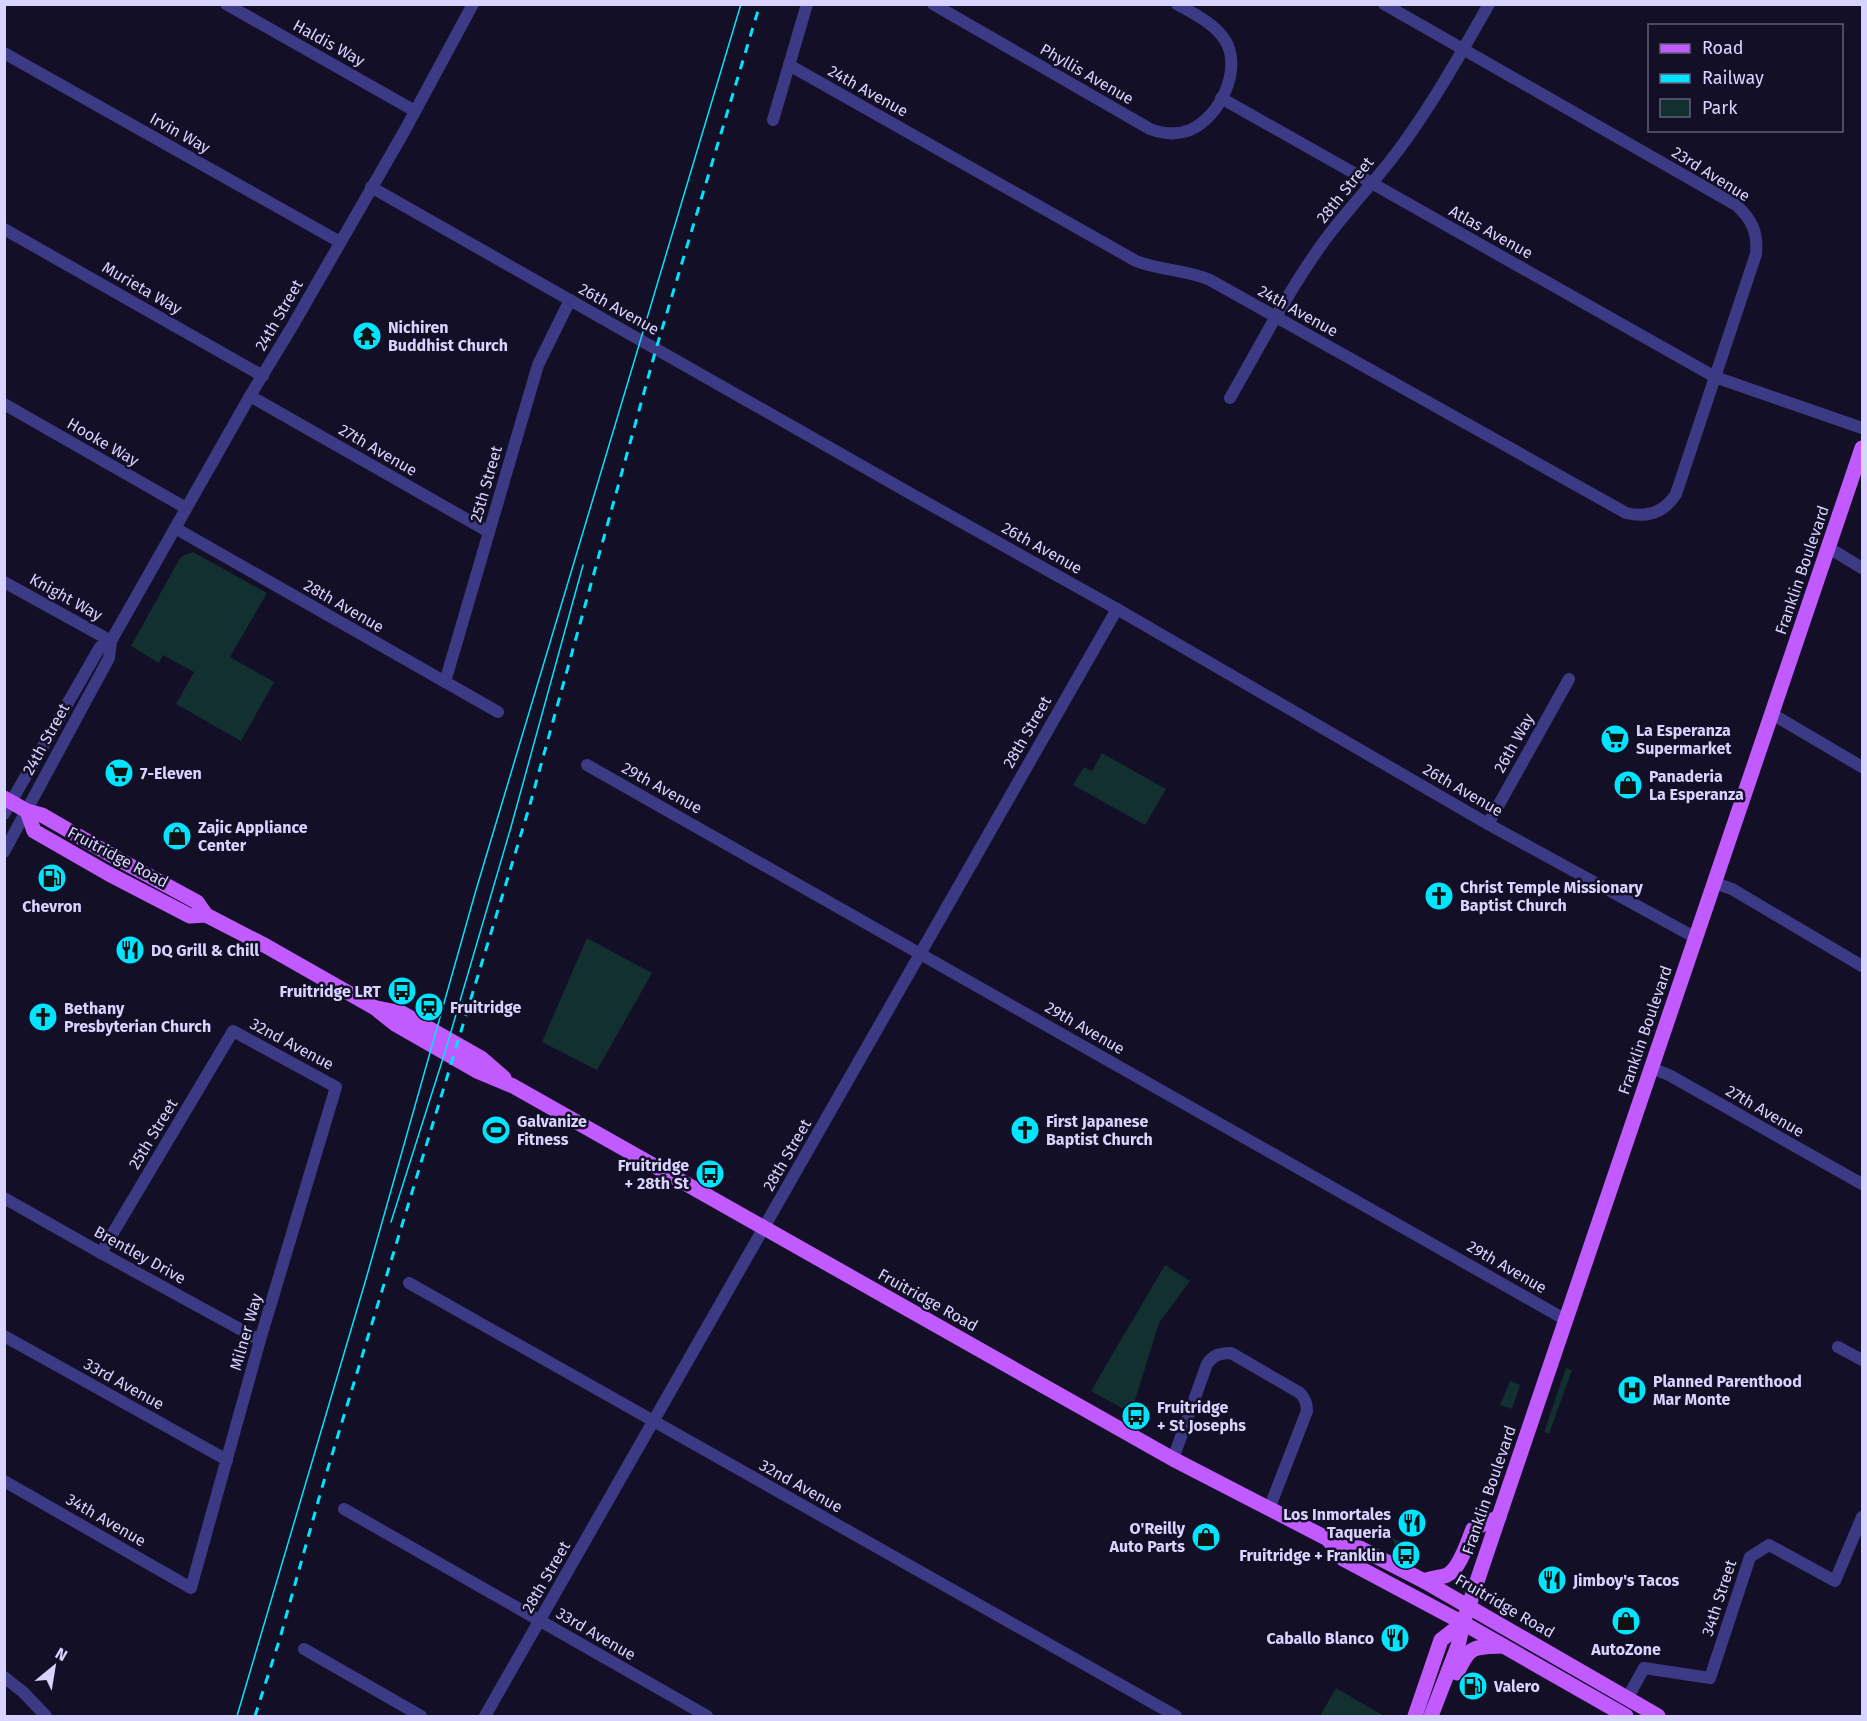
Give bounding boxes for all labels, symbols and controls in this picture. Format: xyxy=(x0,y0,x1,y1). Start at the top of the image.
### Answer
street label: Haldis Way xyxy=(290,16,368,70)
legend xyxy=(1648,24,1843,132)
text: Road xyxy=(1702,37,1744,59)
street label: Phyllis Avenue xyxy=(1037,40,1137,108)
street label: 24th Avenue xyxy=(825,61,911,121)
text: Railway xyxy=(1702,67,1764,89)
text: Park xyxy=(1702,97,1738,119)
street label: Irvin Way xyxy=(147,109,214,157)
street label: 23rd Avenue xyxy=(1668,143,1754,205)
street label: 28th Street xyxy=(1313,153,1378,227)
street label: Atlas Avenue xyxy=(1446,201,1536,263)
street label: Murieta Way xyxy=(99,258,185,319)
street label: 24th Street xyxy=(251,276,307,354)
street label: 26th Avenue xyxy=(575,279,663,339)
street label: 24th Avenue xyxy=(1255,281,1341,341)
place label: Nichiren Buddhist Church xyxy=(388,318,508,355)
temple icon: Nichiren Buddhist Church xyxy=(351,320,383,352)
street label: Hooke Way xyxy=(64,414,142,470)
street label: 27th Avenue xyxy=(335,420,421,480)
street label: 25th Street xyxy=(466,443,506,524)
street label: Franklin Boulevard xyxy=(1771,503,1833,637)
street label: 26th Avenue xyxy=(998,518,1086,578)
street label: Knight Way xyxy=(26,569,106,625)
street label: 28th Avenue xyxy=(301,575,387,637)
street label: 28th Street xyxy=(999,693,1055,771)
street label: 24th Street xyxy=(19,700,74,778)
street label: 26th Way xyxy=(1490,710,1538,776)
place label: La Esperanza Supermarket xyxy=(1636,721,1732,758)
supermarket icon: La Esperanza Supermarket xyxy=(1599,723,1631,755)
supermarket icon: 7-Eleven xyxy=(103,757,135,789)
street label: 29th Avenue xyxy=(619,758,705,818)
street label: 26th Avenue xyxy=(1420,760,1506,820)
place label: 7-Eleven xyxy=(140,764,202,783)
place label: Panaderia La Esperanza xyxy=(1649,767,1744,804)
shop icon: Panaderia La Esperanza xyxy=(1612,769,1644,801)
place label: Zajic Appliance Center xyxy=(198,818,308,855)
shop icon: Zajic Appliance Center xyxy=(161,820,193,852)
street label: Fruitridge Road xyxy=(64,822,172,892)
fuel station icon: Chevron xyxy=(36,862,68,894)
place label: Christ Temple Missionary Baptist Church xyxy=(1460,878,1644,915)
church icon: Christ Temple Missionary Baptist Church xyxy=(1423,880,1455,912)
place label: Chevron xyxy=(22,897,82,916)
restaurant icon: DQ Grill & Chill xyxy=(114,934,146,966)
place label: DQ Grill & Chill xyxy=(151,941,259,960)
street label: Franklin Boulevard xyxy=(1614,963,1676,1097)
bus stop icon: Fruitridge LRT xyxy=(386,975,418,1007)
place label: Fruitridge LRT xyxy=(279,982,381,1001)
station icon: Fruitridge xyxy=(413,991,445,1023)
place label: Fruitridge xyxy=(450,998,521,1017)
street label: 29th Avenue xyxy=(1042,998,1128,1058)
place label: Bethany Presbyterian Church xyxy=(64,999,211,1036)
church icon: Bethany Presbyterian Church xyxy=(27,1001,59,1033)
street label: 32nd Avenue xyxy=(247,1014,337,1074)
street label: 27th Avenue xyxy=(1722,1081,1808,1141)
street label: 25th Street xyxy=(125,1095,182,1173)
place label: Galvanize Fitness xyxy=(517,1112,587,1149)
place label: First Japanese Baptist Church xyxy=(1046,1112,1153,1149)
sports icon: Galvanize Fitness xyxy=(480,1114,512,1146)
church icon: First Japanese Baptist Church xyxy=(1009,1114,1041,1146)
street label: 28th Street xyxy=(759,1116,815,1194)
place label: Fruitridge + 28th St xyxy=(618,1156,690,1193)
bus stop icon: Fruitridge + 28th St xyxy=(694,1158,726,1190)
street label: Brentley Drive xyxy=(91,1222,189,1288)
street label: 29th Avenue xyxy=(1464,1237,1550,1297)
street label: Fruitridge Road xyxy=(875,1265,981,1335)
street label: Milner Way xyxy=(226,1291,266,1373)
street label: 33rd Avenue xyxy=(81,1354,167,1414)
place label: Planned Parenthood Mar Monte xyxy=(1653,1372,1802,1409)
hospital icon: Planned Parenthood Mar Monte xyxy=(1616,1374,1648,1406)
place label: Fruitridge + St Josephs xyxy=(1157,1398,1246,1435)
bus stop icon: Fruitridge + St Josephs xyxy=(1120,1400,1152,1432)
street label: Franklin Boulevard xyxy=(1458,1423,1520,1557)
street label: 32nd Avenue xyxy=(756,1455,846,1517)
street label: 34th Avenue xyxy=(63,1490,149,1550)
place label: Los Inmortales Taqueria xyxy=(1283,1505,1391,1542)
restaurant icon: Los Inmortales Taqueria xyxy=(1396,1507,1428,1539)
place label: O'Reilly Auto Parts xyxy=(1109,1519,1186,1556)
shop icon: O'Reilly Auto Parts xyxy=(1190,1521,1222,1553)
street label: 28th Street xyxy=(518,1538,574,1616)
bus stop icon: Fruitridge + Franklin xyxy=(1390,1539,1422,1571)
place label: Fruitridge + Franklin xyxy=(1239,1546,1385,1565)
street label: 34th Street xyxy=(1698,1557,1740,1639)
restaurant icon: Jimboy's Tacos xyxy=(1536,1564,1568,1596)
street label: Fruitridge Road xyxy=(1452,1570,1558,1642)
place label: Jimboy's Tacos xyxy=(1572,1571,1680,1590)
street label: 33rd Avenue xyxy=(553,1604,639,1664)
shop icon: AutoZone xyxy=(1610,1605,1642,1637)
restaurant icon: Caballo Blanco xyxy=(1379,1622,1411,1654)
place label: Caballo Blanco xyxy=(1266,1629,1374,1648)
north arrow xyxy=(24,1637,84,1697)
place label: AutoZone xyxy=(1590,1640,1661,1659)
text: N xyxy=(52,1644,71,1665)
fuel station icon: Valero xyxy=(1457,1670,1489,1702)
place label: Valero xyxy=(1493,1677,1540,1696)

